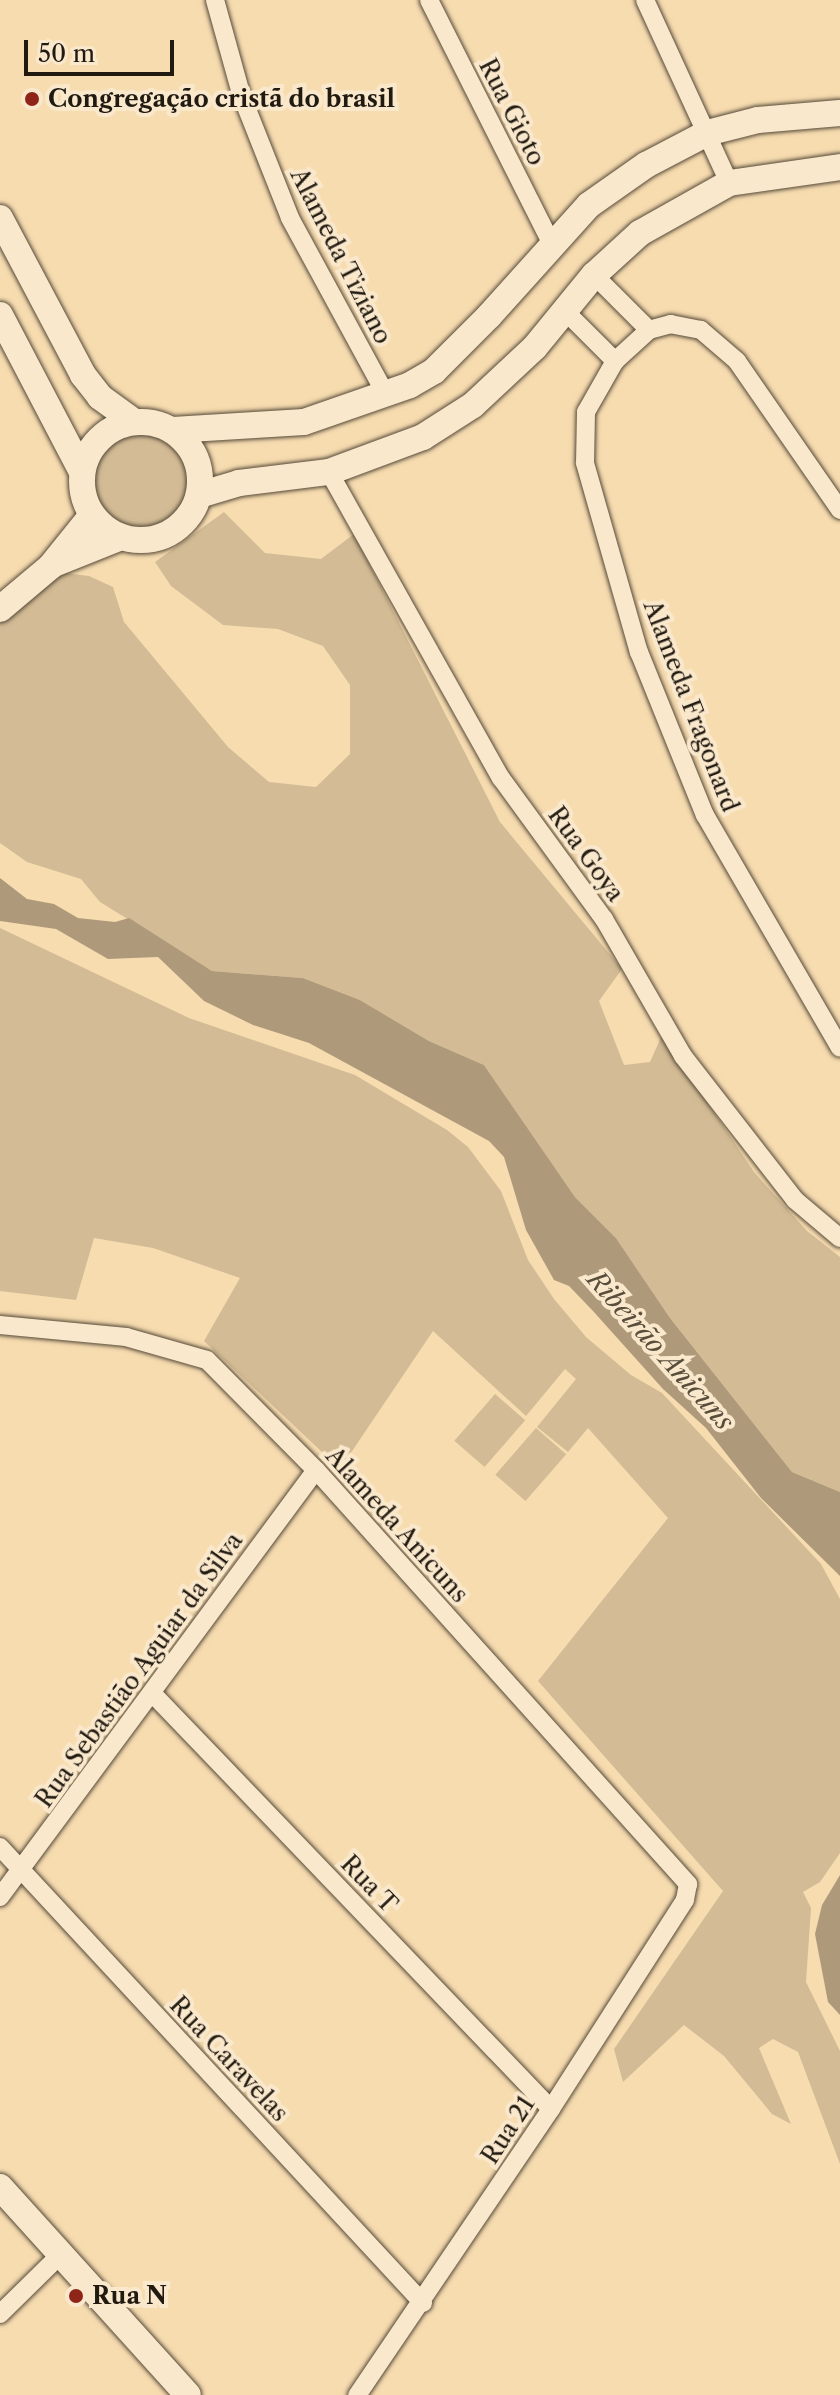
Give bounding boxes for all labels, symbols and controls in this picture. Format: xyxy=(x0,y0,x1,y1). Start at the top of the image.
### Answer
scale bar xyxy=(28,24,178,74)
text: 50 m xyxy=(38,39,95,68)
street label: Rua Gioto xyxy=(473,54,551,170)
place label: Congregação cristã do brasil xyxy=(48,85,395,113)
marker: Congregação cristã do brasil xyxy=(23,90,41,108)
street label: Alameda Tiziano xyxy=(284,163,398,349)
street label: Alameda Fragonard xyxy=(637,596,745,816)
street label: Rua Goya xyxy=(542,801,630,907)
water label: Ribeirão Anicuns xyxy=(580,1265,740,1437)
street label: Alameda Anicuns xyxy=(319,1441,475,1609)
street label: Rua Sebastião Aguiar da Silva xyxy=(29,1526,249,1814)
street label: Rua T xyxy=(335,1849,403,1919)
street label: Rua Caravelas xyxy=(164,1990,294,2128)
street label: Rua 21 xyxy=(475,2091,541,2169)
place label: Rua N xyxy=(92,2282,167,2310)
marker: Rua N xyxy=(67,2287,85,2305)

